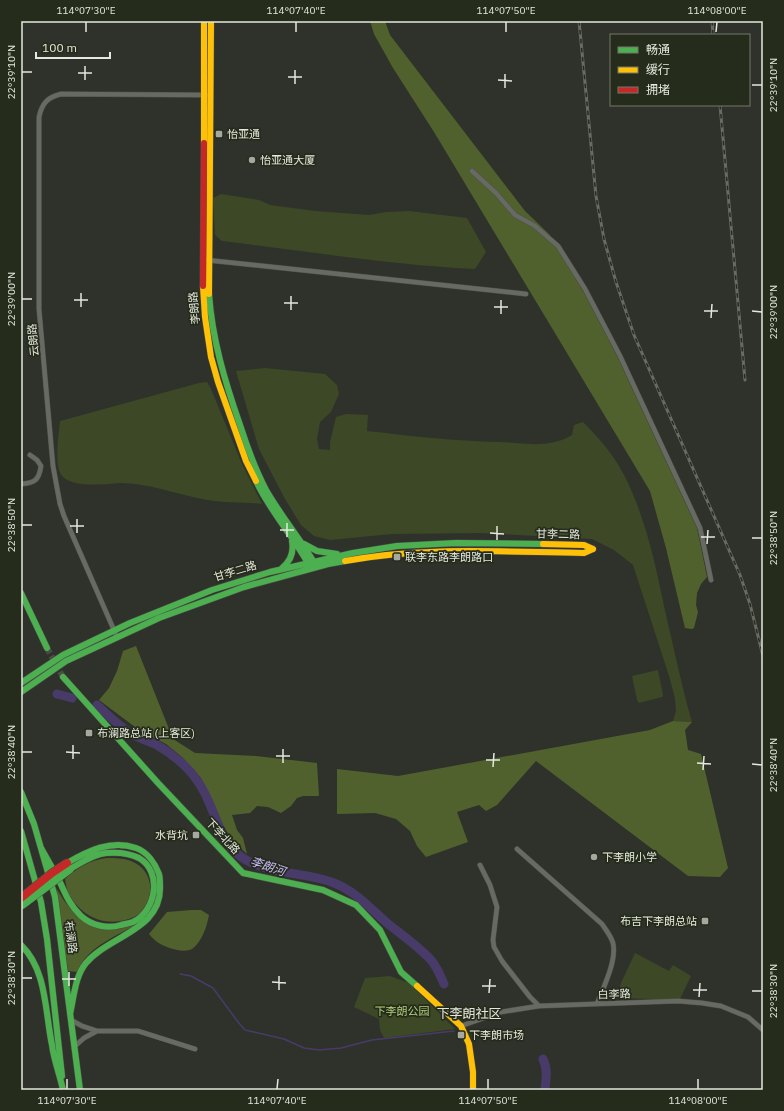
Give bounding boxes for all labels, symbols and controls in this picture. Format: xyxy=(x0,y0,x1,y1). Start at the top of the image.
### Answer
text: 114°07'30"E xyxy=(56,4,116,17)
text: 114°07'40"E xyxy=(266,4,326,17)
text: 114°07'50"E xyxy=(476,4,536,17)
text: 114°08'00"E xyxy=(687,4,747,17)
scale bar xyxy=(36,34,110,60)
legend xyxy=(610,34,750,106)
text: 100 m xyxy=(42,40,77,55)
text: 畅通 xyxy=(646,42,670,57)
text: 22°39'10"N xyxy=(5,45,18,99)
text: 22°39'10"N xyxy=(767,58,780,112)
text: 缓行 xyxy=(646,62,670,77)
text: 拥堵 xyxy=(646,82,670,97)
place label: 怡亚通 xyxy=(227,127,260,141)
marker: 怡亚通 xyxy=(214,129,224,139)
place label: 怡亚通大厦 xyxy=(260,153,315,167)
marker: 怡亚通大厦 xyxy=(247,155,257,165)
text: 22°39'00"N xyxy=(5,272,18,326)
text: 22°39'00"N xyxy=(767,285,780,339)
street label: 李朗路 xyxy=(186,291,202,325)
street label: 云朗路 xyxy=(25,323,41,357)
text: 22°38'50"N xyxy=(5,498,18,552)
text: 22°38'50"N xyxy=(767,511,780,565)
street label: 甘李二路 xyxy=(536,527,580,541)
place label: 联李东路李朗路口 xyxy=(405,550,493,564)
marker: 联李东路李朗路口 xyxy=(392,552,402,562)
street label: 甘李二路 xyxy=(212,558,258,584)
text: 22°38'40"N xyxy=(5,725,18,779)
place label: 布澜路总站 (上客区) xyxy=(97,726,195,740)
marker: 布澜路总站 (上客区) xyxy=(84,728,94,738)
text: 22°38'40"N xyxy=(767,738,780,792)
street label: 下李北路 xyxy=(203,815,243,857)
place label: 水背坑 xyxy=(155,828,188,842)
marker: 水背坑 xyxy=(191,830,201,840)
place label: 下李朗小学 xyxy=(602,850,657,864)
marker: 下李朗小学 xyxy=(589,852,599,862)
water label: 李朗河 xyxy=(249,853,289,879)
place label: 布吉下李朗总站 xyxy=(620,914,697,928)
marker: 布吉下李朗总站 xyxy=(700,916,710,926)
street label: 布澜路 xyxy=(62,920,80,954)
text: 22°38'30"N xyxy=(5,951,18,1005)
text: 22°38'30"N xyxy=(767,964,780,1018)
street label: 白李路 xyxy=(597,986,631,1002)
park label: 下李朗公园 xyxy=(375,1004,430,1018)
district label: 下李朗社区 xyxy=(436,1005,502,1022)
place label: 下李朗市场 xyxy=(469,1028,524,1042)
marker: 下李朗市场 xyxy=(456,1030,466,1040)
text: 114°07'30"E xyxy=(37,1094,97,1107)
text: 114°07'40"E xyxy=(247,1094,307,1107)
text: 114°07'50"E xyxy=(458,1094,518,1107)
text: 114°08'00"E xyxy=(668,1094,728,1107)

